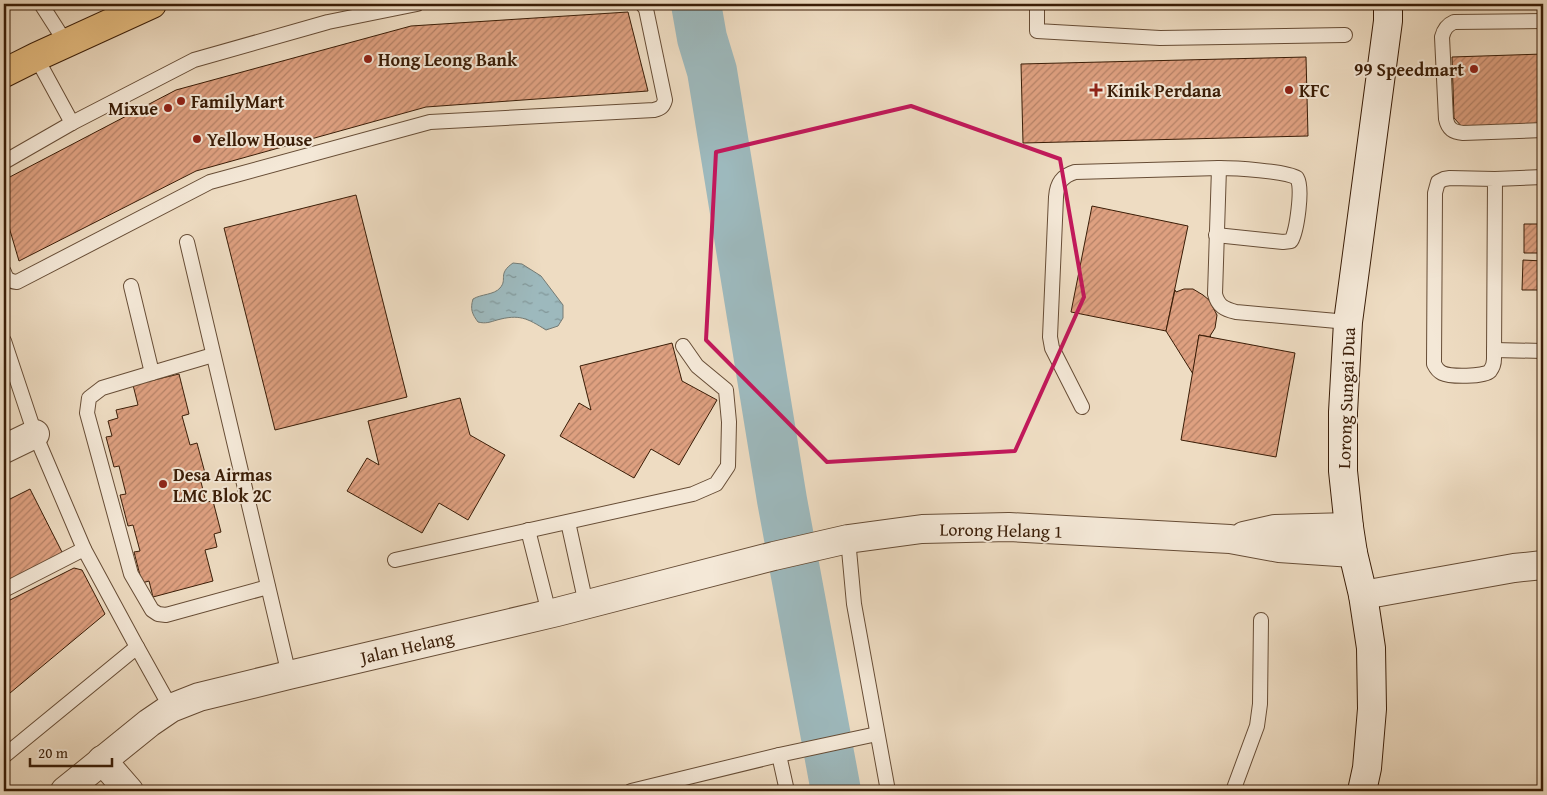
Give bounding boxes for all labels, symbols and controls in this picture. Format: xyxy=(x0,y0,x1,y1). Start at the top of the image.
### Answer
place label: Hong Leong Bank xyxy=(378,46,518,73)
marker: Hong Leong Bank xyxy=(362,53,374,65)
place label: 99 Speedmart xyxy=(1354,56,1464,83)
marker: 99 Speedmart xyxy=(1468,63,1480,75)
place label: Kinik Perdana xyxy=(1107,77,1222,104)
place label: KFC xyxy=(1299,77,1330,104)
marker: Kinik Perdana xyxy=(1089,83,1103,97)
marker: KFC xyxy=(1283,84,1295,96)
place label: FamilyMart xyxy=(191,88,285,115)
place label: Mixue xyxy=(108,95,158,122)
marker: FamilyMart xyxy=(175,95,187,107)
marker: Mixue xyxy=(162,102,174,114)
place label: Yellow House xyxy=(207,126,312,153)
marker: Yellow House xyxy=(191,133,203,145)
street label: Lorong Sungai Dua xyxy=(1330,326,1362,469)
place label: Desa Airmas LMC Blok 2C xyxy=(173,461,273,509)
marker: Desa Airmas LMC Blok 2C xyxy=(157,478,169,490)
street label: Lorong Helang 1 xyxy=(939,515,1063,545)
street label: Jalan Helang xyxy=(356,623,456,671)
scale bar xyxy=(30,735,112,767)
text: 20 m xyxy=(38,742,69,763)

